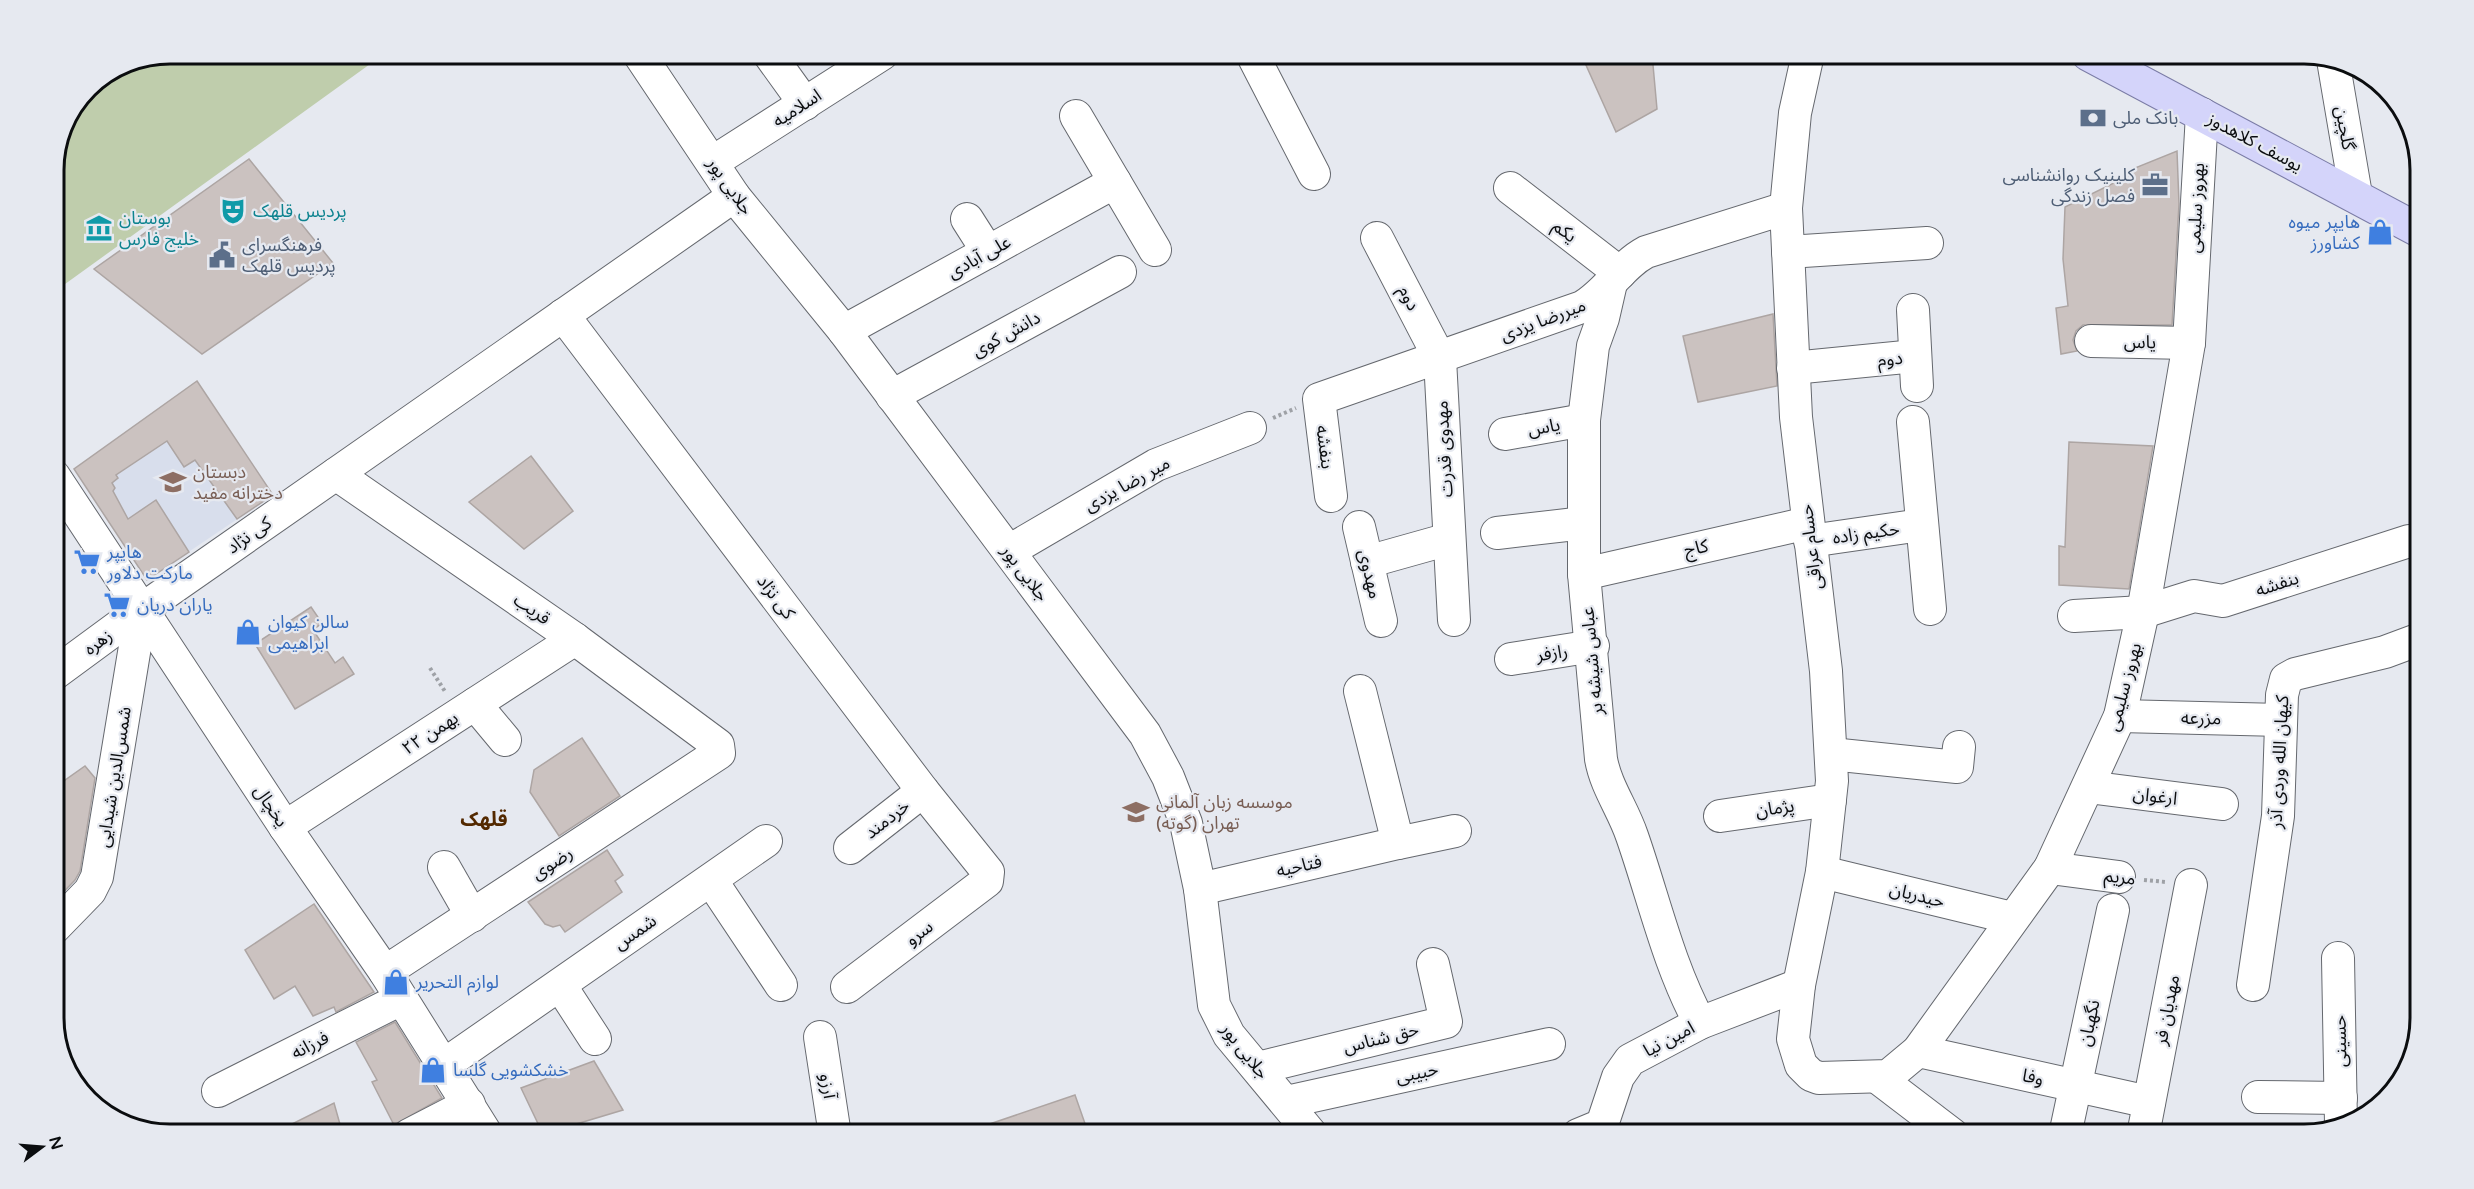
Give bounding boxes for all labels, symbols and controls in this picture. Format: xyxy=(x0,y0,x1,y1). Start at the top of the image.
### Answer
street label: اسلامیه xyxy=(768,84,826,132)
bank icon: بانک ملی xyxy=(2078,103,2108,133)
street label: گلچین xyxy=(2330,104,2360,152)
place label: بانک ملی xyxy=(2113,107,2178,129)
street label: یوسف کلاهدوز xyxy=(2203,107,2307,176)
street label: جلایی پور xyxy=(702,152,758,219)
street label: بهروز سلیمی xyxy=(2183,162,2209,254)
place label: کلینیک روانشناسی فصل زندگی xyxy=(2003,164,2136,207)
office icon: کلینیک روانشناسی فصل زندگی xyxy=(2140,170,2170,200)
theatre icon: پردیس قلهک xyxy=(218,196,248,226)
place label: پردیس قلهک xyxy=(253,200,347,222)
place label: بوستان خلیج فارس xyxy=(119,207,199,252)
place label: هایپر میوه کشاورز xyxy=(2289,211,2361,254)
museum icon: بوستان خلیج فارس xyxy=(84,213,114,243)
street label: یکم xyxy=(1547,215,1581,249)
shop icon: هایپر میوه کشاورز xyxy=(2365,217,2395,247)
street label: علی آبادی xyxy=(944,231,1014,283)
place label: فرهنگسرای پردیس قلهک xyxy=(242,234,336,277)
public building icon: فرهنگسرای پردیس قلهک xyxy=(207,240,237,270)
street label: دوم xyxy=(1391,282,1425,316)
street label: میررضا یزدی xyxy=(1497,294,1589,346)
street label: دانش کوی xyxy=(968,306,1044,362)
street label: یاس xyxy=(2124,331,2156,353)
street label: دوم xyxy=(1876,347,1904,374)
street label: مهدوی قدرت xyxy=(1430,400,1458,498)
street label: یاس xyxy=(1526,413,1562,441)
street label: بنفشه xyxy=(1311,424,1339,470)
street label: میر رضا یزدی xyxy=(1080,451,1174,517)
place label: دبستان دخترانه مفید xyxy=(193,461,283,504)
school or university icon: دبستان دخترانه مفید xyxy=(158,467,188,497)
street label: حسام عراقی xyxy=(1795,503,1830,591)
street label: کی نژاد xyxy=(222,511,276,558)
street label: حکیم زاده xyxy=(1831,517,1901,551)
street label: کاج xyxy=(1682,534,1711,563)
street label: جلایی پور xyxy=(996,540,1053,606)
place label: هایپر مارکت دلاور xyxy=(106,541,193,584)
supermarket icon: هایپر مارکت دلاور xyxy=(72,547,102,577)
street label: مهدوی xyxy=(1354,547,1386,601)
street label: بنفشه xyxy=(2253,567,2301,601)
street label: کی نژاد xyxy=(752,571,800,624)
street label: قریب xyxy=(509,589,555,629)
supermarket icon: یاران دریان xyxy=(102,590,132,620)
place label: یاران دریان xyxy=(137,594,213,616)
street label: عباس شیشه بر xyxy=(1576,606,1608,717)
place label: سالن کیوان ابراهیمی xyxy=(268,611,349,654)
shop icon: سالن کیوان ابراهیمی xyxy=(233,617,263,647)
street label: زهره xyxy=(79,624,117,660)
street label: رازفر xyxy=(1534,640,1569,666)
street label: بهروز سلیمی xyxy=(2102,641,2146,733)
street label: کیهان الله وردی آذر xyxy=(2264,694,2294,830)
street label: شمس‌الدین شیدایی xyxy=(92,705,136,849)
street label: ۲۲ بهمن xyxy=(398,707,462,759)
street label: مزرعه xyxy=(2181,707,2221,729)
street label: یخچال xyxy=(249,781,293,831)
street label: ارغوان xyxy=(2132,782,2178,810)
place label: موسسه زبان آلمانی تهران (گوته) xyxy=(1156,791,1293,834)
street label: پژمان xyxy=(1754,794,1796,822)
street label: خردمند xyxy=(860,795,914,843)
school or university icon: موسسه زبان آلمانی تهران (گوته) xyxy=(1121,797,1151,827)
district label: قلهک xyxy=(460,808,508,832)
street label: رضوی xyxy=(527,842,577,884)
street label: فتاحیه xyxy=(1274,850,1324,882)
street label: مریم xyxy=(2103,864,2137,892)
street label: حیدریان xyxy=(1887,878,1947,912)
street label: شمس xyxy=(609,909,661,955)
street label: سرو xyxy=(901,915,937,951)
shop icon: لوازم التحریر xyxy=(381,967,411,997)
place label: لوازم التحریر xyxy=(415,971,499,996)
street label: مهدیان فر xyxy=(2149,973,2185,1048)
street label: نگهبان xyxy=(2073,998,2105,1048)
street label: حسینی xyxy=(2329,1015,2351,1067)
street label: امین نیا xyxy=(1640,1016,1698,1062)
street label: جلایی پور xyxy=(1216,1018,1274,1084)
street label: حق شناس xyxy=(1341,1018,1421,1058)
street label: فرزانه xyxy=(288,1026,332,1064)
shop icon: خشکشویی گلسا xyxy=(418,1055,448,1085)
street label: حبیبی xyxy=(1394,1058,1440,1088)
place label: خشکشویی گلسا xyxy=(453,1059,569,1081)
street label: وفا xyxy=(2020,1064,2046,1090)
street label: آرزو xyxy=(815,1072,841,1101)
north arrow xyxy=(12,1117,72,1177)
text: N xyxy=(44,1134,67,1152)

